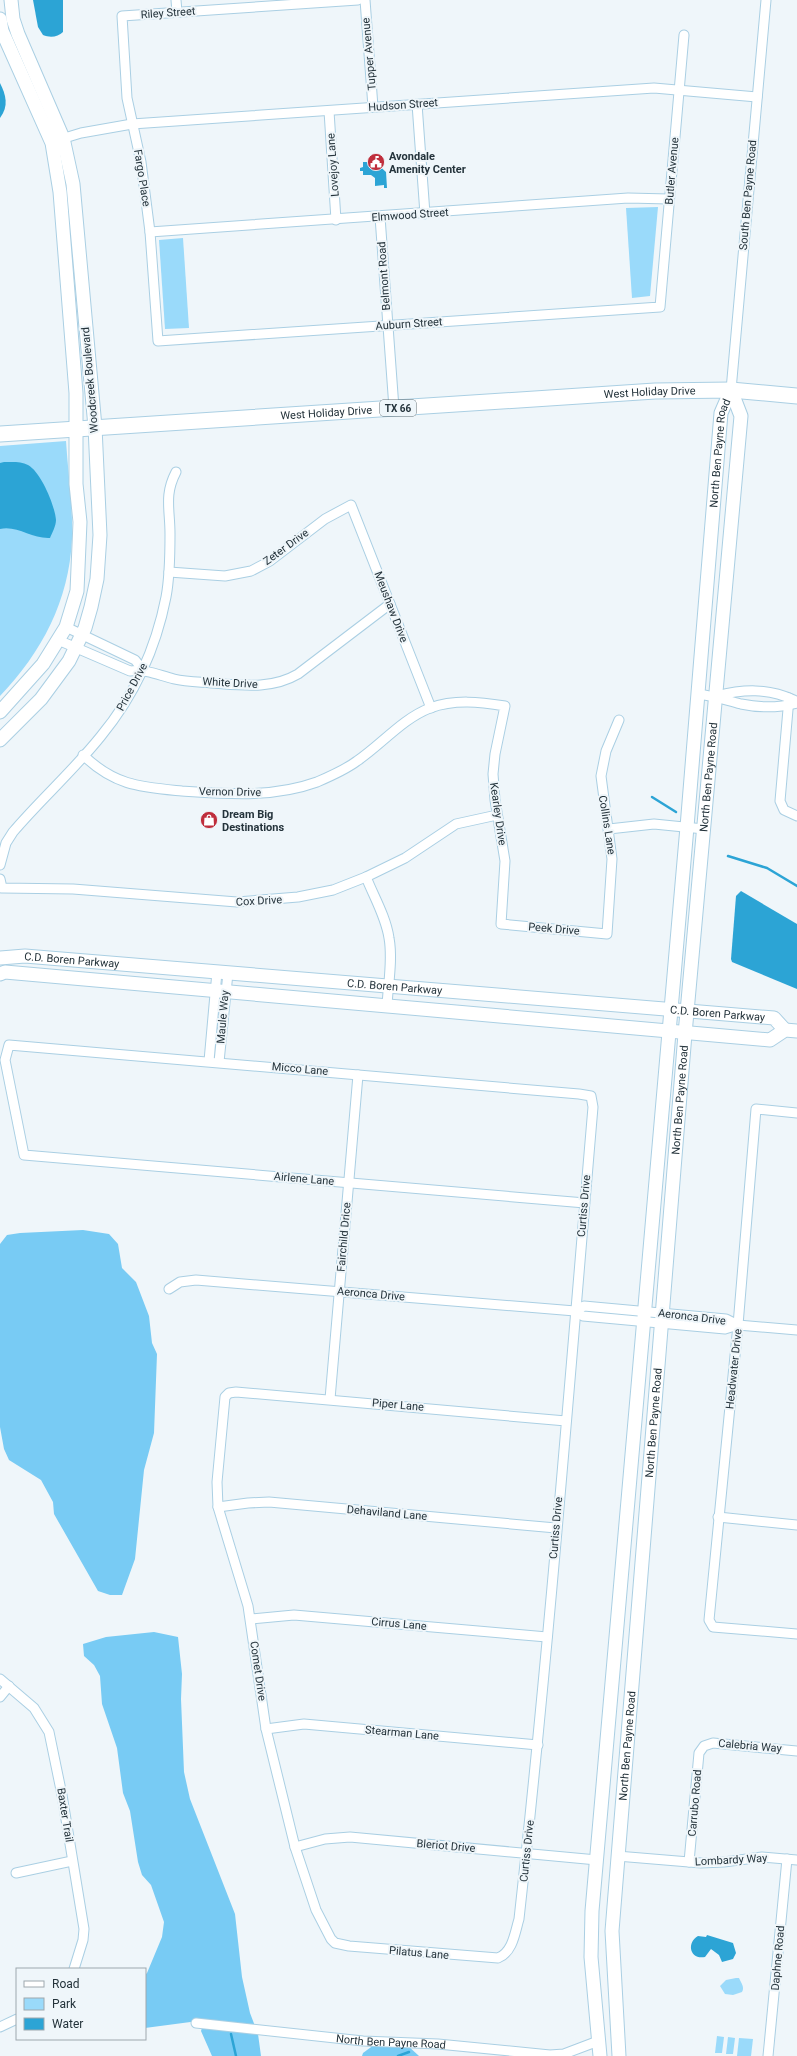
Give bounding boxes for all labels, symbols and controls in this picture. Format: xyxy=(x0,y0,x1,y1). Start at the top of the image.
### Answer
street label: Riley Street xyxy=(140,5,196,21)
street label: Tupper Avenue xyxy=(359,17,379,91)
street label: Hudson Street xyxy=(368,96,439,114)
street label: Lovejoy Lane xyxy=(324,133,342,197)
street label: Butler Avenue xyxy=(663,137,681,205)
street label: South Ben Payne Road xyxy=(737,139,759,251)
street label: Fargo Place xyxy=(131,148,153,208)
place label: Avondale Amenity Center xyxy=(389,150,466,176)
public building icon: Avondale Amenity Center xyxy=(366,152,386,172)
street label: Elmwood Street xyxy=(371,206,449,224)
street label: Belmont Road xyxy=(375,241,393,311)
street label: Auburn Street xyxy=(375,315,443,333)
street label: Woodcreek Boulevard xyxy=(79,326,101,434)
street label: West Holiday Drive xyxy=(603,384,696,401)
street label: North Ben Payne Road xyxy=(707,397,733,508)
road number: TX 66 xyxy=(380,400,416,416)
street label: West Holiday Drive xyxy=(280,403,373,422)
street label: Zeter Drive xyxy=(261,526,311,568)
street label: Meushaw Drive xyxy=(372,570,411,644)
street label: Price Drive xyxy=(114,661,150,713)
street label: White Drive xyxy=(202,675,258,691)
street label: North Ben Payne Road xyxy=(697,722,720,833)
street label: Kearley Drive xyxy=(487,782,509,846)
street label: Vernon Drive xyxy=(199,785,261,799)
street label: Collins Lane xyxy=(596,794,618,856)
place label: Dream Big Destinations xyxy=(222,808,284,834)
shop icon: Dream Big Destinations xyxy=(199,810,219,830)
street label: Cox Drive xyxy=(236,893,283,909)
street label: Peek Drive xyxy=(528,920,580,938)
street label: C.D. Boren Parkway xyxy=(24,949,121,970)
street label: C.D. Boren Parkway xyxy=(347,976,444,997)
street label: Maule Way xyxy=(214,989,232,1044)
street label: C.D. Boren Parkway xyxy=(669,1003,766,1024)
street label: North Ben Payne Road xyxy=(669,1045,691,1155)
street label: Micco Lane xyxy=(271,1060,329,1078)
street label: Airlene Lane xyxy=(273,1170,335,1188)
street label: Curtiss Drive xyxy=(575,1174,593,1238)
street label: Fairchild Drice xyxy=(334,1202,354,1272)
street label: Aeronca Drive xyxy=(336,1285,406,1303)
street label: Aeronca Drive xyxy=(657,1306,727,1328)
street label: Headwater Drive xyxy=(723,1328,745,1410)
street label: North Ben Payne Road xyxy=(642,1368,664,1478)
street label: Piper Lane xyxy=(372,1396,425,1414)
street label: Curtiss Drive xyxy=(547,1496,565,1560)
street label: Dehaviland Lane xyxy=(346,1503,428,1523)
street label: Cirrus Lane xyxy=(371,1615,427,1633)
street label: Comet Drive xyxy=(247,1640,269,1702)
street label: North Ben Payne Road xyxy=(616,1690,638,1801)
street label: Stearman Lane xyxy=(365,1723,440,1743)
street label: Calebria Way xyxy=(718,1737,783,1755)
street label: Carrubo Road xyxy=(686,1769,704,1837)
street label: Baxter Trail xyxy=(54,1787,76,1843)
street label: Curtiss Drive xyxy=(517,1819,537,1883)
street label: Bleriot Drive xyxy=(416,1837,476,1855)
street label: Lombardy Way xyxy=(694,1852,768,1868)
street label: Daphne Road xyxy=(769,1925,787,1991)
street label: Pilatus Lane xyxy=(388,1944,450,1962)
legend xyxy=(16,1968,146,2040)
text: Road xyxy=(52,1977,80,1991)
text: Park xyxy=(52,1997,77,2011)
text: Water xyxy=(52,2017,83,2031)
street label: North Ben Payne Road xyxy=(335,2032,447,2051)

